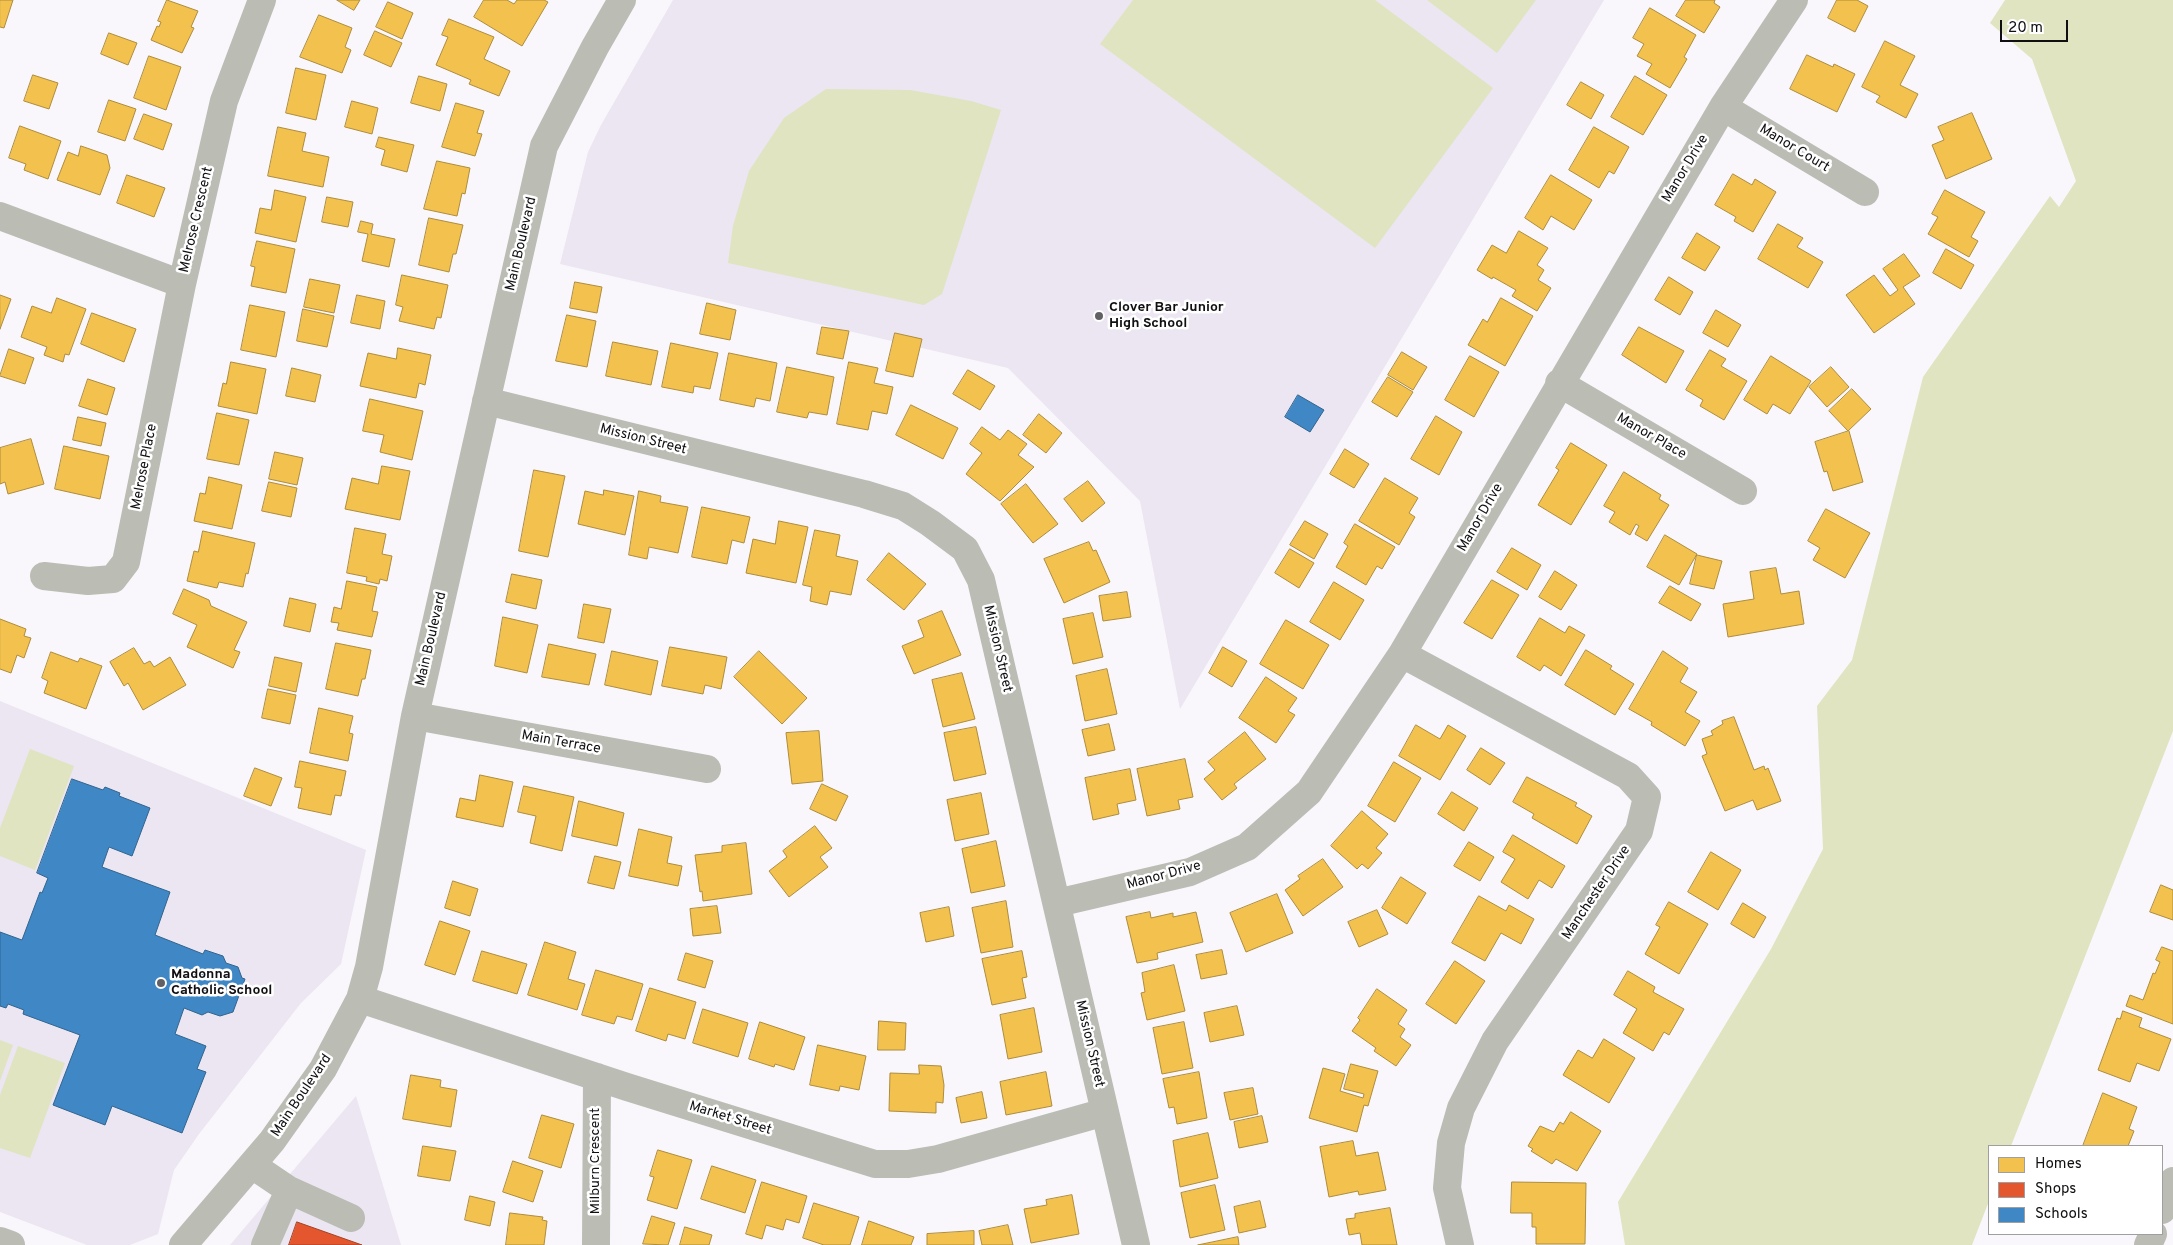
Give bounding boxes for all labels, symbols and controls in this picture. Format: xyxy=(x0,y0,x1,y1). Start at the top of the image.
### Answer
scale bar xyxy=(2003,10,2070,42)
text: 20 m xyxy=(2008,19,2043,38)
street label: Manor Court xyxy=(1756,122,1832,176)
street label: Manor Drive xyxy=(1659,132,1713,206)
street label: Melrose Crescent xyxy=(177,165,217,275)
street label: Main Boulevard xyxy=(503,195,541,293)
place label: Clover Bar Junior High School xyxy=(1109,300,1224,332)
marker: Clover Bar Junior High School xyxy=(1093,310,1105,322)
street label: Manor Place xyxy=(1613,410,1689,464)
street label: Mission Street xyxy=(598,421,688,459)
street label: Melrose Place xyxy=(128,423,162,511)
street label: Manor Drive xyxy=(1455,481,1507,555)
street label: Main Boulevard xyxy=(413,590,451,688)
street label: Mission Street xyxy=(979,604,1015,694)
street label: Main Terrace xyxy=(520,728,602,758)
street label: Manchester Drive xyxy=(1559,843,1635,943)
street label: Manor Drive xyxy=(1125,858,1203,894)
place label: Madonna Catholic School xyxy=(171,967,272,1000)
marker: Madonna Catholic School xyxy=(155,977,167,989)
street label: Mission Street xyxy=(1071,999,1107,1089)
street label: Main Boulevard xyxy=(268,1051,336,1141)
street label: Market Street xyxy=(687,1098,773,1140)
street label: Milburn Crescent xyxy=(588,1108,604,1214)
legend xyxy=(1988,1145,2163,1235)
text: Homes xyxy=(2035,1155,2082,1174)
text: Shops xyxy=(2035,1180,2076,1199)
text: Schools xyxy=(2035,1205,2088,1224)

